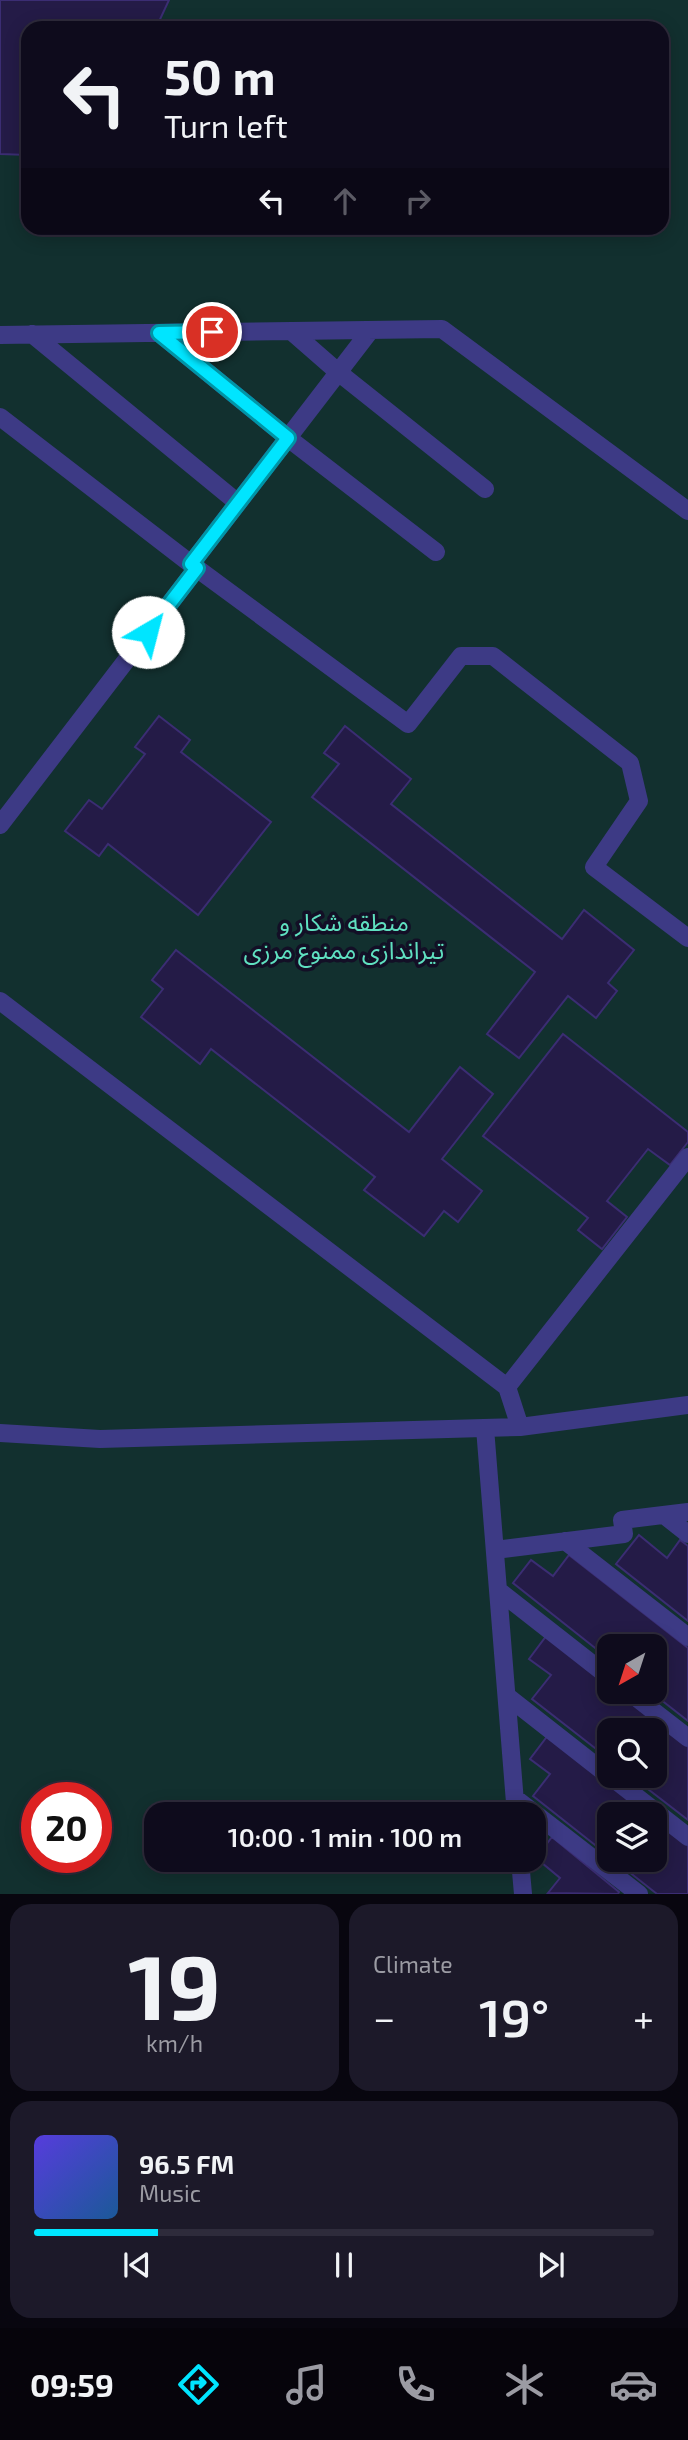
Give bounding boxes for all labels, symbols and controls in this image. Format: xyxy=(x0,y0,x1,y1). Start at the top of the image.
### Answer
text: 50 m xyxy=(164,46,276,105)
icon: left xyxy=(49,49,140,140)
text: Turn left xyxy=(164,106,288,144)
icon: left xyxy=(253,182,291,220)
icon: ahead xyxy=(326,182,364,220)
icon: right xyxy=(399,182,437,220)
pin xyxy=(182,302,242,362)
icon: arrive xyxy=(193,313,231,351)
position arrow xyxy=(111,595,185,669)
park label: منطقه شکار و تیراندازی ممنوع مرزی xyxy=(244,907,444,968)
north arrow xyxy=(597,1634,667,1704)
map controls xyxy=(597,1634,667,1872)
button: search xyxy=(597,1718,667,1788)
speed limit sign: 20 xyxy=(21,1782,112,1873)
button: layers xyxy=(597,1802,667,1872)
text: 10:00 · 1 min · 100 m xyxy=(228,1821,462,1852)
text: 19 xyxy=(128,1929,221,2038)
text: Climate xyxy=(373,1950,453,1978)
text: 19° xyxy=(479,1985,549,2047)
text: − xyxy=(373,1994,395,2040)
text: + xyxy=(633,1994,654,2040)
text: km/h xyxy=(146,2029,203,2057)
text: 96.5 FM xyxy=(139,2148,234,2179)
text: Music xyxy=(139,2179,201,2207)
icon: previous xyxy=(118,2246,156,2284)
icon: pause xyxy=(325,2246,363,2284)
icon: next xyxy=(532,2246,570,2284)
icon: directions xyxy=(174,2360,223,2409)
icon: music xyxy=(282,2360,331,2409)
icon: phone xyxy=(391,2360,440,2409)
icon: climate xyxy=(500,2360,549,2409)
icon: car xyxy=(609,2360,658,2409)
text: 09:59 xyxy=(30,2365,114,2403)

